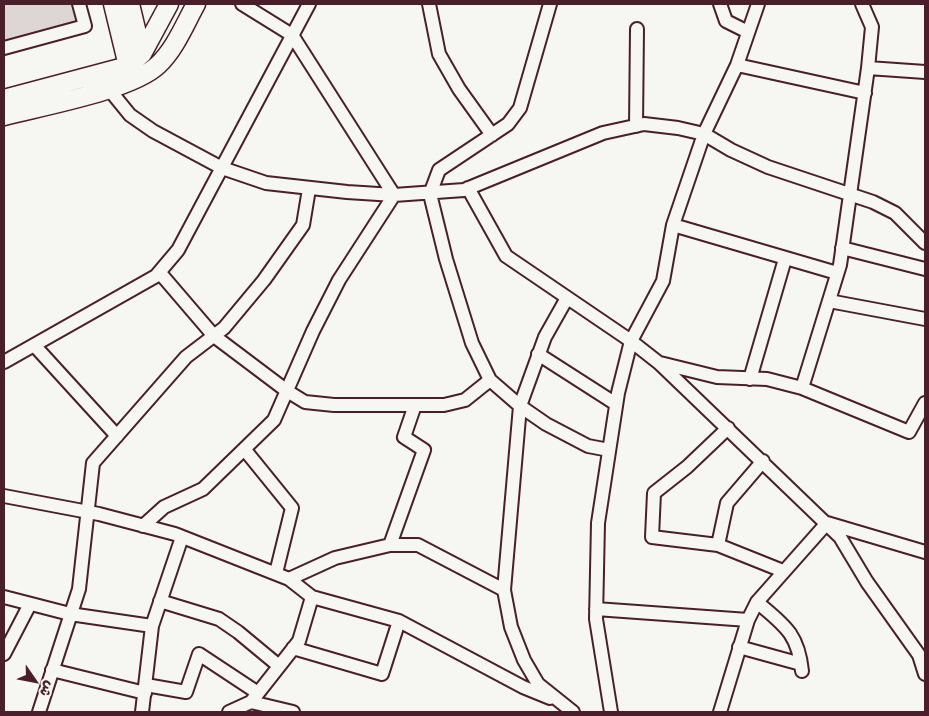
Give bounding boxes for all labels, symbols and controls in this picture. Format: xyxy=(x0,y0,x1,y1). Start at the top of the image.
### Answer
north arrow xyxy=(10,656,60,706)
text: ش xyxy=(35,677,61,702)

